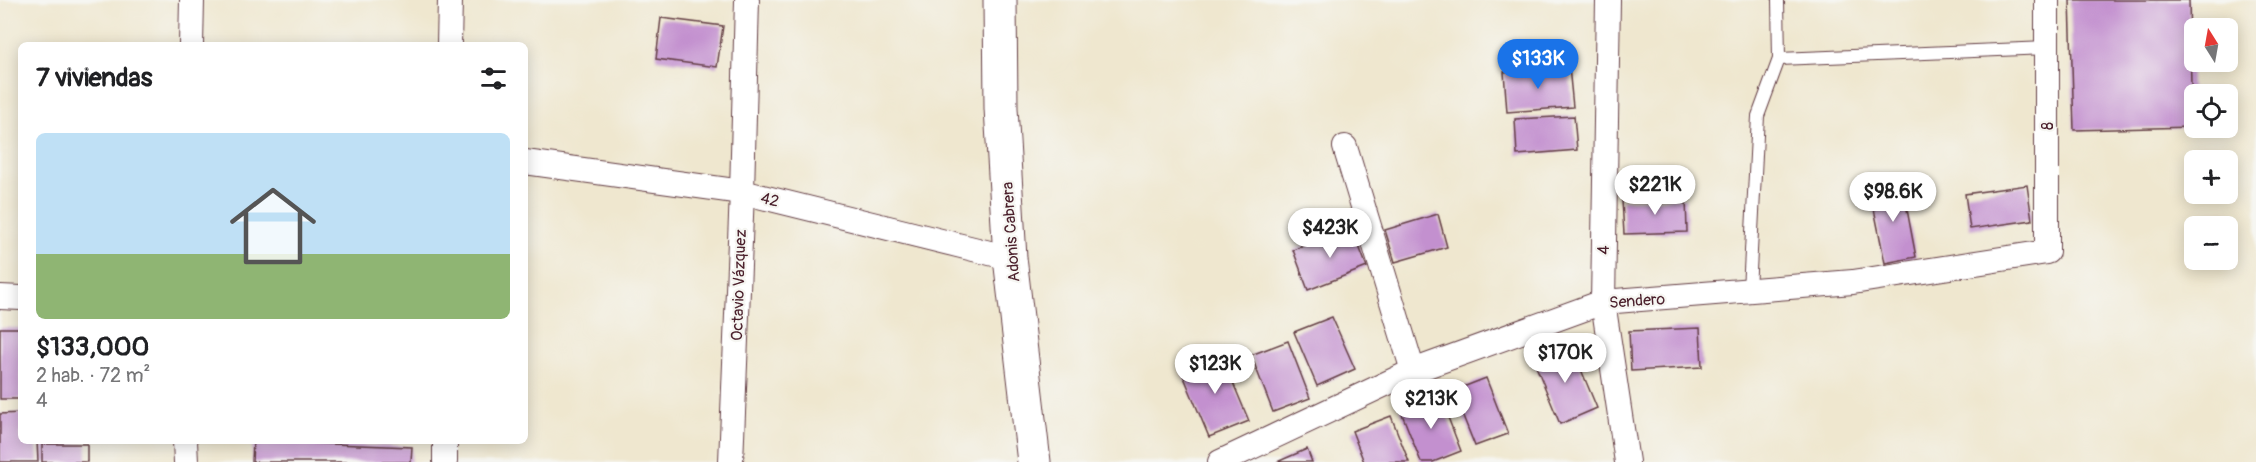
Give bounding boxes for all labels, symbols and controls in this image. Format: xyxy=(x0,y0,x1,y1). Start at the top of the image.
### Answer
north arrow xyxy=(2184,18,2238,72)
map controls xyxy=(2184,18,2238,270)
pin: $133K xyxy=(1496,39,1580,90)
text: $133K xyxy=(1511,46,1565,71)
text: 7 viviendas xyxy=(36,62,152,94)
icon: filters xyxy=(477,62,510,95)
button: locate xyxy=(2184,84,2238,138)
street label: 8 xyxy=(2038,122,2058,130)
button: + xyxy=(2184,150,2238,204)
pin: $221K xyxy=(1613,165,1697,216)
icon: home xyxy=(219,172,327,280)
text: $221K xyxy=(1628,172,1682,197)
pin: $98.6K xyxy=(1844,172,1942,223)
text: $98.6K xyxy=(1863,179,1923,204)
street label: Adonis Cabrera xyxy=(998,181,1024,283)
street label: 42 xyxy=(758,188,781,212)
pin: $423K xyxy=(1288,208,1372,259)
text: $423K xyxy=(1302,215,1358,240)
button: − xyxy=(2184,216,2238,270)
street label: Octavio Vázquez xyxy=(727,229,751,341)
street label: 4 xyxy=(1594,245,1614,255)
street label: Sendero xyxy=(1609,289,1666,313)
text: $133,000 xyxy=(36,331,149,363)
pin: $170K xyxy=(1523,333,1607,384)
text: $170K xyxy=(1538,340,1592,365)
pin: $123K xyxy=(1173,344,1257,395)
text: $123K xyxy=(1189,351,1241,376)
text: 2 hab. · 72 m² xyxy=(36,363,150,388)
pin: $213K xyxy=(1389,379,1473,430)
text: $213K xyxy=(1404,386,1458,411)
text: 4 xyxy=(36,388,48,413)

